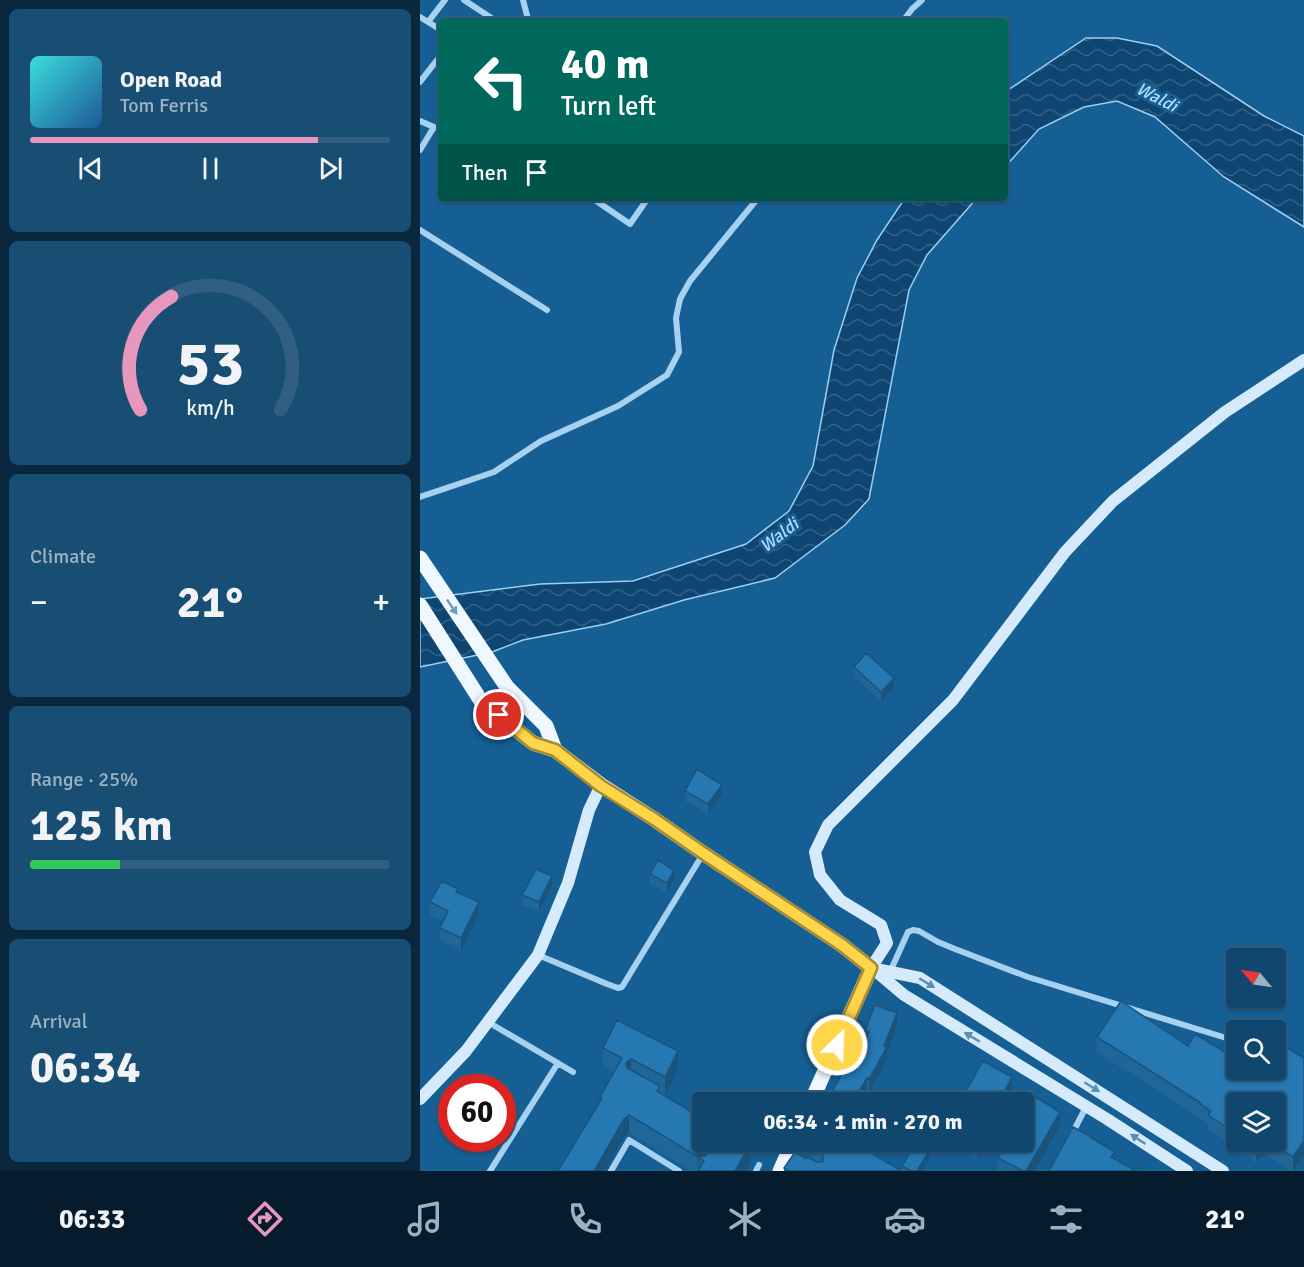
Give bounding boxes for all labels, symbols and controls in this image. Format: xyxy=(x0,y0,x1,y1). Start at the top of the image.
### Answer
text: 40 m xyxy=(561,39,650,90)
icon: left xyxy=(462,42,540,120)
text: Open Road xyxy=(120,66,222,93)
water label: Waldi xyxy=(1133,77,1183,118)
text: Turn left xyxy=(561,90,656,123)
text: Tom Ferris xyxy=(120,93,208,118)
icon: previous xyxy=(74,152,107,185)
icon: pause xyxy=(194,152,227,185)
icon: next xyxy=(314,152,347,185)
icon: arrive xyxy=(520,156,553,189)
text: Then xyxy=(462,159,508,186)
text: 53 xyxy=(176,325,244,402)
text: km/h xyxy=(186,396,234,422)
water label: Waldi xyxy=(755,512,805,557)
text: Climate xyxy=(30,544,96,569)
text: 21° xyxy=(177,575,243,630)
text: − xyxy=(30,582,48,623)
text: + xyxy=(372,582,390,623)
one-way arrow xyxy=(447,599,458,615)
pin xyxy=(473,689,524,740)
icon: arrive xyxy=(482,698,515,731)
text: Range · 25% xyxy=(30,767,138,792)
text: 125 km xyxy=(30,798,173,853)
north arrow xyxy=(1226,948,1286,1008)
map controls xyxy=(1226,948,1286,1152)
one-way arrow xyxy=(919,977,935,988)
text: Arrival xyxy=(30,1009,88,1034)
position arrow xyxy=(805,1013,869,1077)
button: search xyxy=(1226,1020,1286,1080)
one-way arrow xyxy=(964,1031,980,1042)
text: 06:34 xyxy=(30,1040,140,1095)
speed limit sign: 60 xyxy=(438,1074,516,1152)
one-way arrow xyxy=(1084,1082,1100,1093)
button: layers xyxy=(1226,1092,1286,1152)
text: 06:34 · 1 min · 270 m xyxy=(763,1108,963,1135)
one-way arrow xyxy=(1130,1134,1146,1145)
icon: directions xyxy=(244,1198,286,1240)
icon: music xyxy=(404,1198,446,1240)
icon: phone xyxy=(564,1198,606,1240)
icon: climate xyxy=(724,1198,766,1240)
icon: car xyxy=(884,1198,926,1240)
icon: filters xyxy=(1045,1198,1087,1240)
text: 06:33 xyxy=(59,1203,125,1236)
text: 21° xyxy=(1205,1203,1245,1236)

